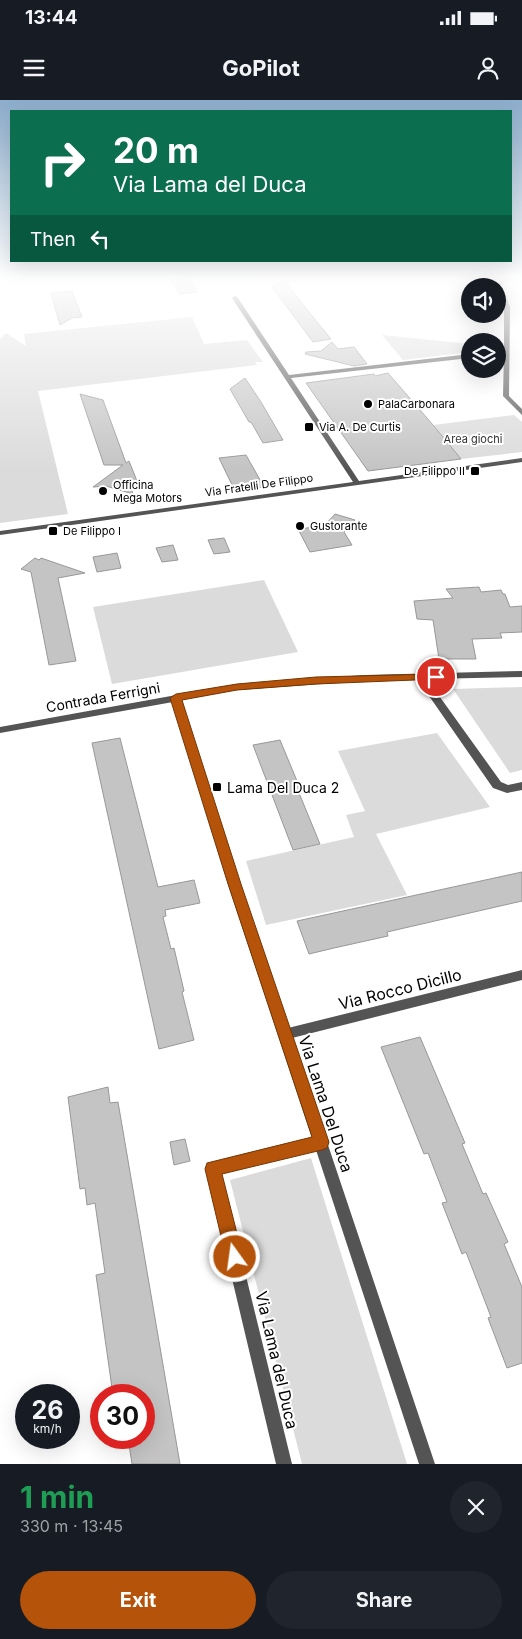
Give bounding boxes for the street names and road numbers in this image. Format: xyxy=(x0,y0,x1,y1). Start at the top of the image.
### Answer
street label: Via Fratelli De Filippo xyxy=(204,470,314,500)
street label: Contrada Ferrigni xyxy=(45,679,161,715)
street label: Via Rocco Dicillo xyxy=(336,964,464,1014)
street label: Via Lama Del Duca xyxy=(294,1033,358,1175)
street label: Via Lama del Duca xyxy=(251,1289,303,1431)

